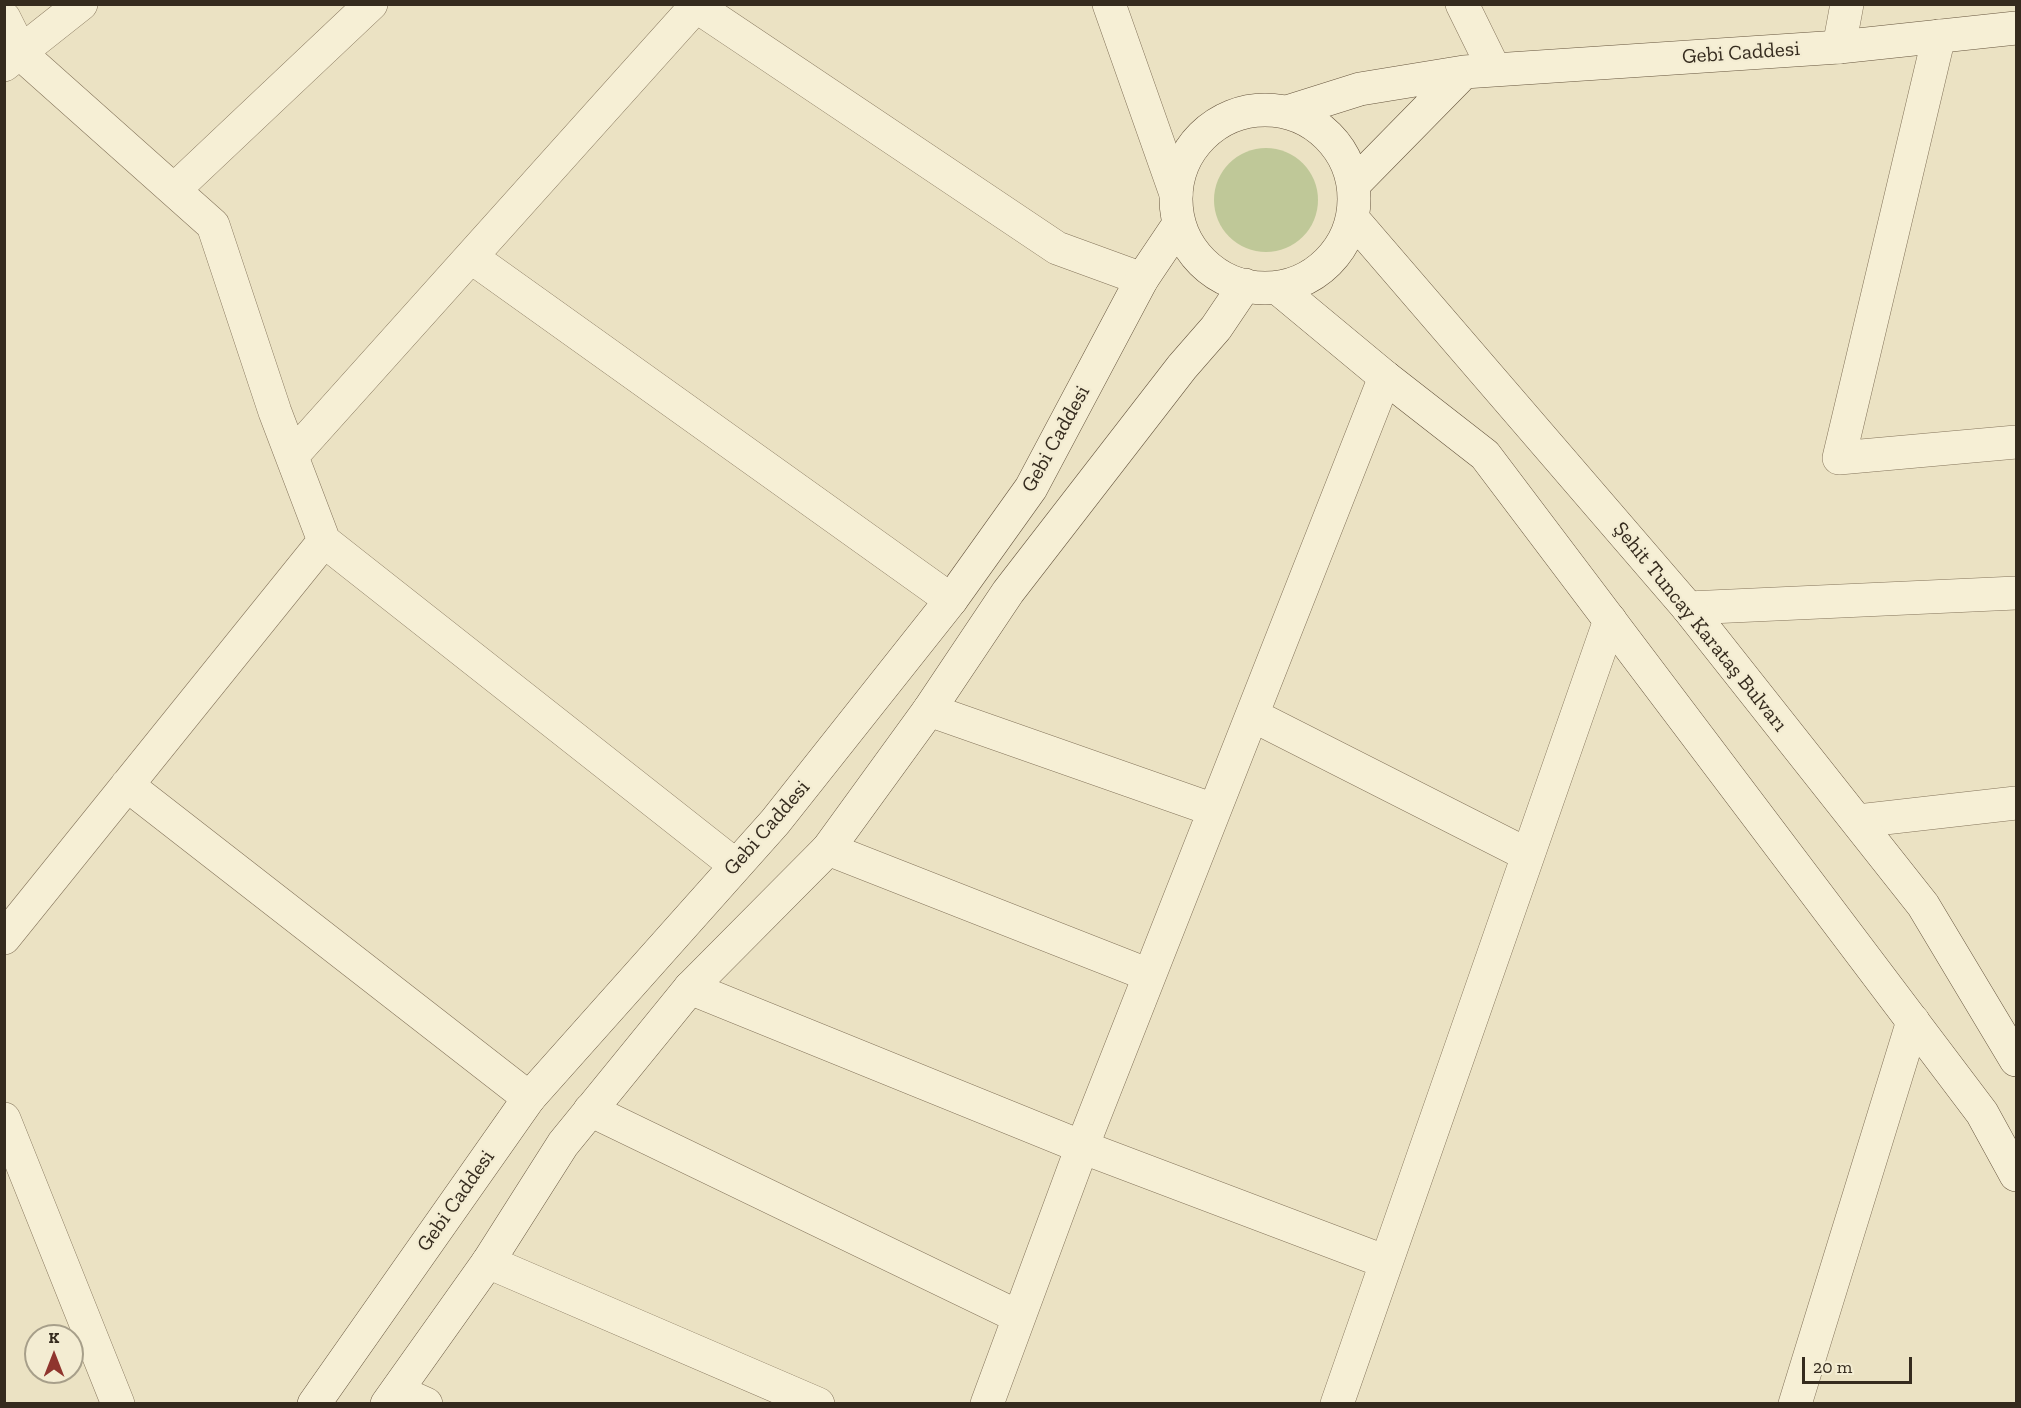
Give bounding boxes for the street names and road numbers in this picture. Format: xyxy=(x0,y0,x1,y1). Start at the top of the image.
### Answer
street label: Gebi Caddesi xyxy=(1681,36,1801,70)
street label: Gebi Caddesi xyxy=(1016,381,1096,497)
street label: Şehit Tuncay Karataş Bulvarı xyxy=(1608,517,1792,737)
street label: Gebi Caddesi xyxy=(719,775,815,881)
street label: Gebi Caddesi xyxy=(412,1145,500,1257)

